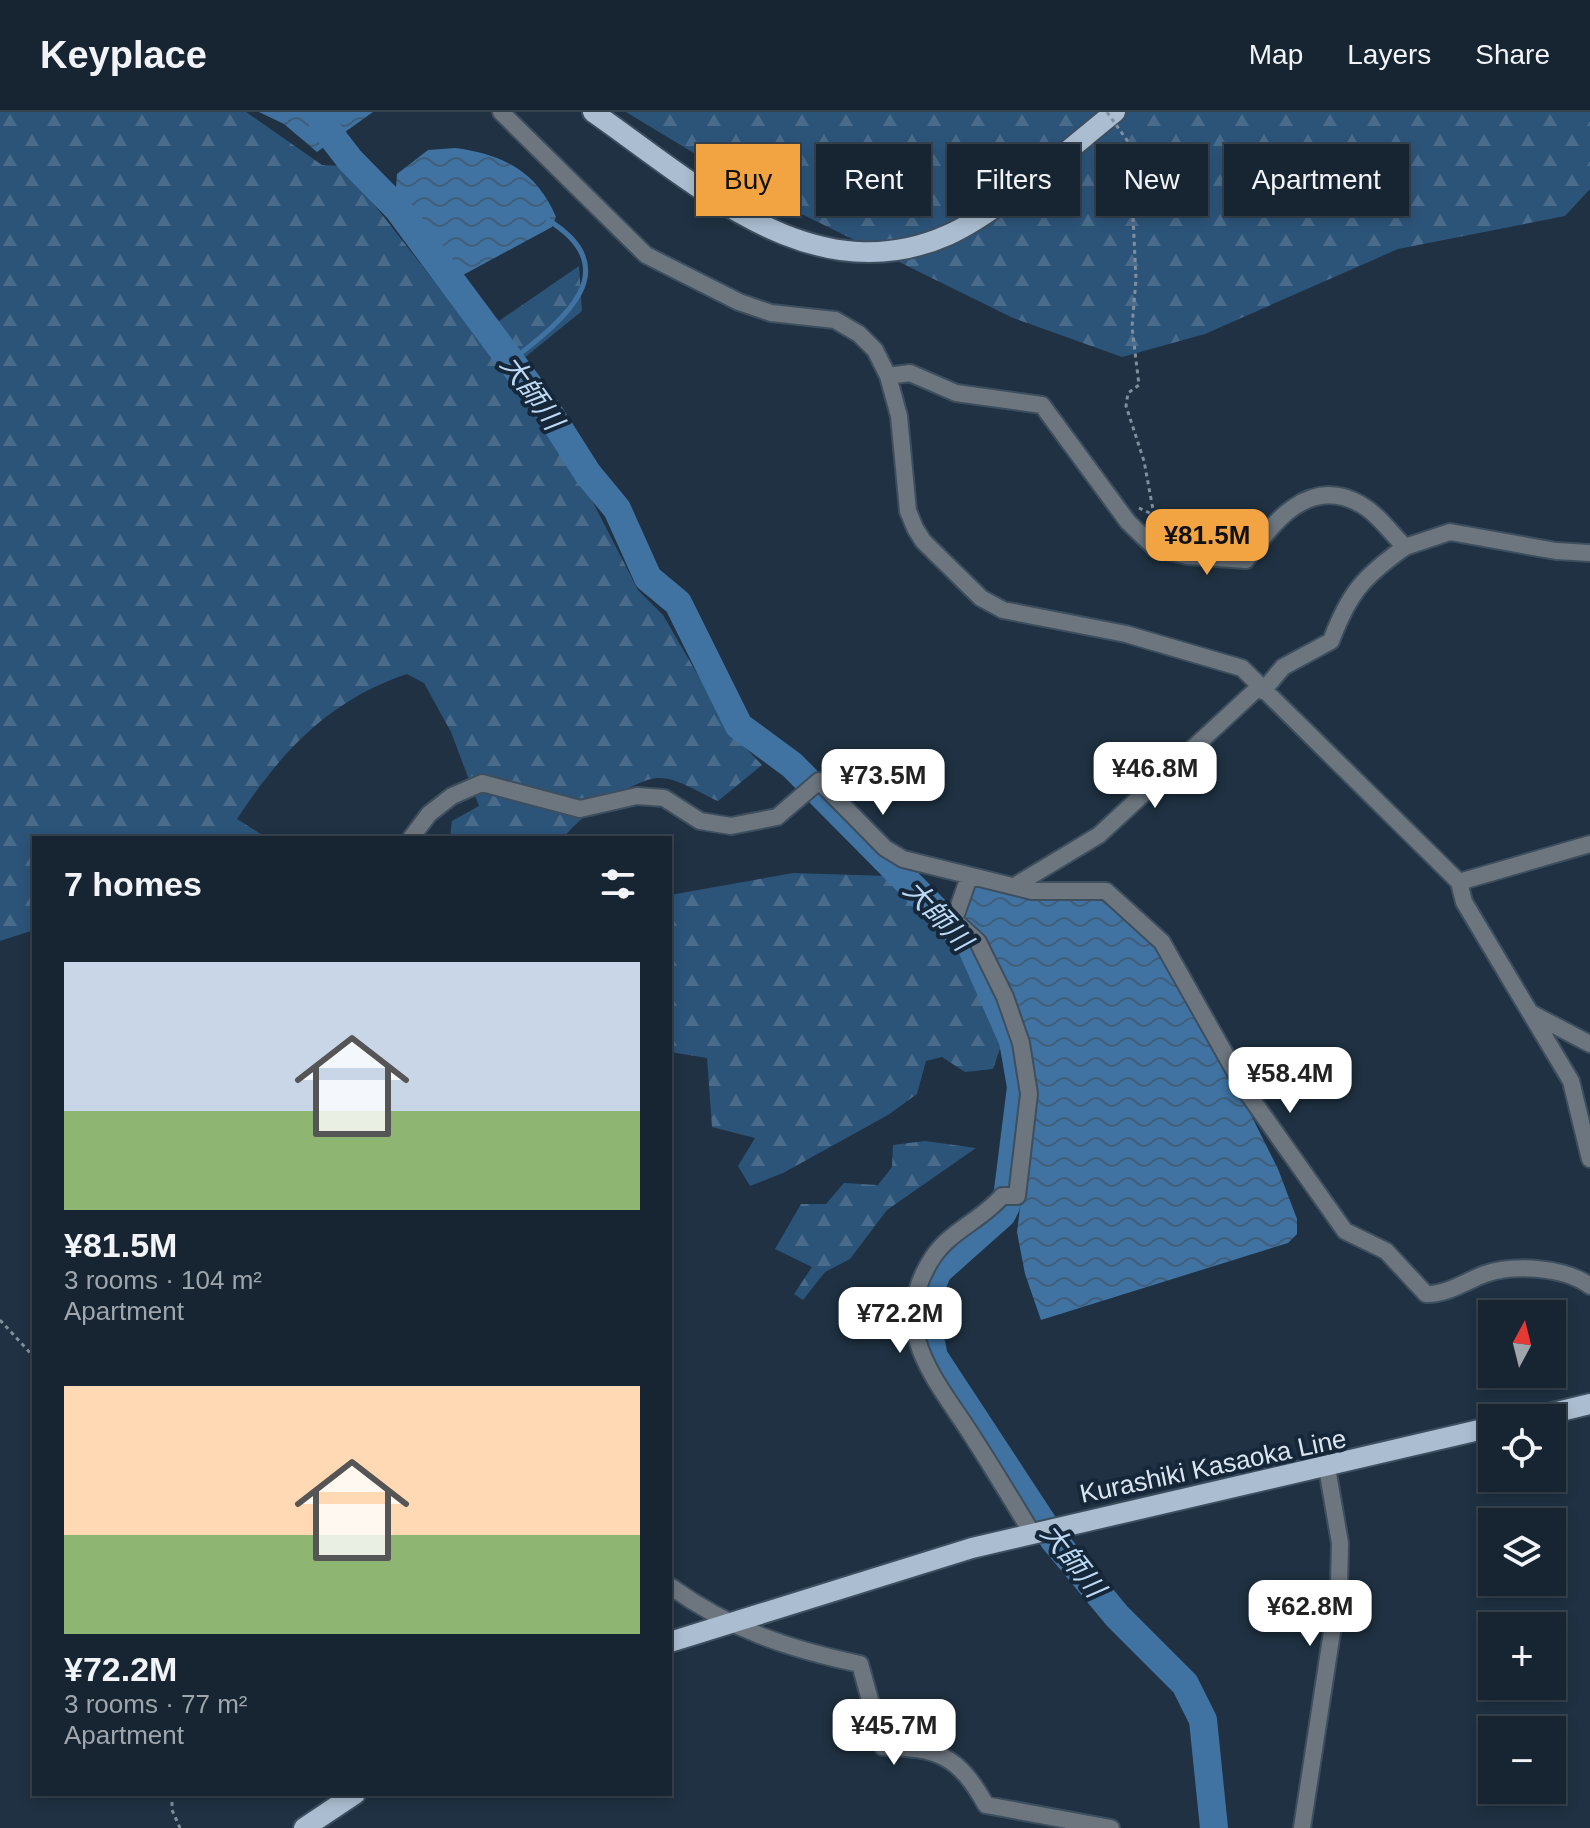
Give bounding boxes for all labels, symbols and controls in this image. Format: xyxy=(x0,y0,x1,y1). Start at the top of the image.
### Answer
text: Keyplace xyxy=(40,34,207,76)
text: Map xyxy=(1249,39,1303,70)
text: Layers xyxy=(1347,39,1431,70)
text: Share xyxy=(1475,39,1550,70)
chip: Buy xyxy=(696,144,800,216)
chip: Rent xyxy=(816,144,931,216)
chip: Filters xyxy=(947,144,1080,216)
chip: New xyxy=(1096,144,1208,216)
chip: Apartment xyxy=(1224,144,1409,216)
water label: 大師川 xyxy=(494,349,571,438)
pin: ¥81.5M xyxy=(1142,509,1272,577)
text: ¥81.5M xyxy=(1164,520,1250,550)
pin: ¥46.8M xyxy=(1090,742,1220,810)
pin: ¥73.5M xyxy=(818,749,948,817)
text: ¥46.8M xyxy=(1112,753,1198,783)
text: ¥73.5M xyxy=(840,760,926,790)
icon: filters xyxy=(596,862,640,906)
text: 7 homes xyxy=(64,865,202,903)
water label: 大師川 xyxy=(898,874,980,959)
icon: home xyxy=(280,1014,424,1158)
pin: ¥58.4M xyxy=(1225,1047,1355,1115)
text: ¥58.4M xyxy=(1247,1058,1333,1088)
text: ¥81.5M xyxy=(64,1226,177,1264)
text: 3 rooms · 104 m² xyxy=(64,1265,262,1295)
pin: ¥72.2M xyxy=(835,1287,965,1355)
text: Apartment xyxy=(64,1296,184,1326)
text: ¥72.2M xyxy=(857,1298,943,1328)
north arrow xyxy=(1478,1300,1566,1388)
map controls xyxy=(1478,1300,1566,1804)
button: locate xyxy=(1478,1404,1566,1492)
street label: Kurashiki Kasaoka Line xyxy=(1077,1423,1349,1509)
icon: home xyxy=(280,1438,424,1582)
button: layers xyxy=(1478,1508,1566,1596)
water label: 大師川 xyxy=(1035,1518,1113,1605)
pin: ¥62.8M xyxy=(1245,1580,1375,1648)
text: ¥62.8M xyxy=(1267,1591,1353,1621)
button: + xyxy=(1478,1612,1566,1700)
text: ¥72.2M xyxy=(64,1650,177,1688)
text: 3 rooms · 77 m² xyxy=(64,1689,248,1719)
pin: ¥45.7M xyxy=(829,1699,959,1767)
text: ¥45.7M xyxy=(851,1710,937,1740)
button: − xyxy=(1478,1716,1566,1804)
text: Apartment xyxy=(64,1720,184,1750)

